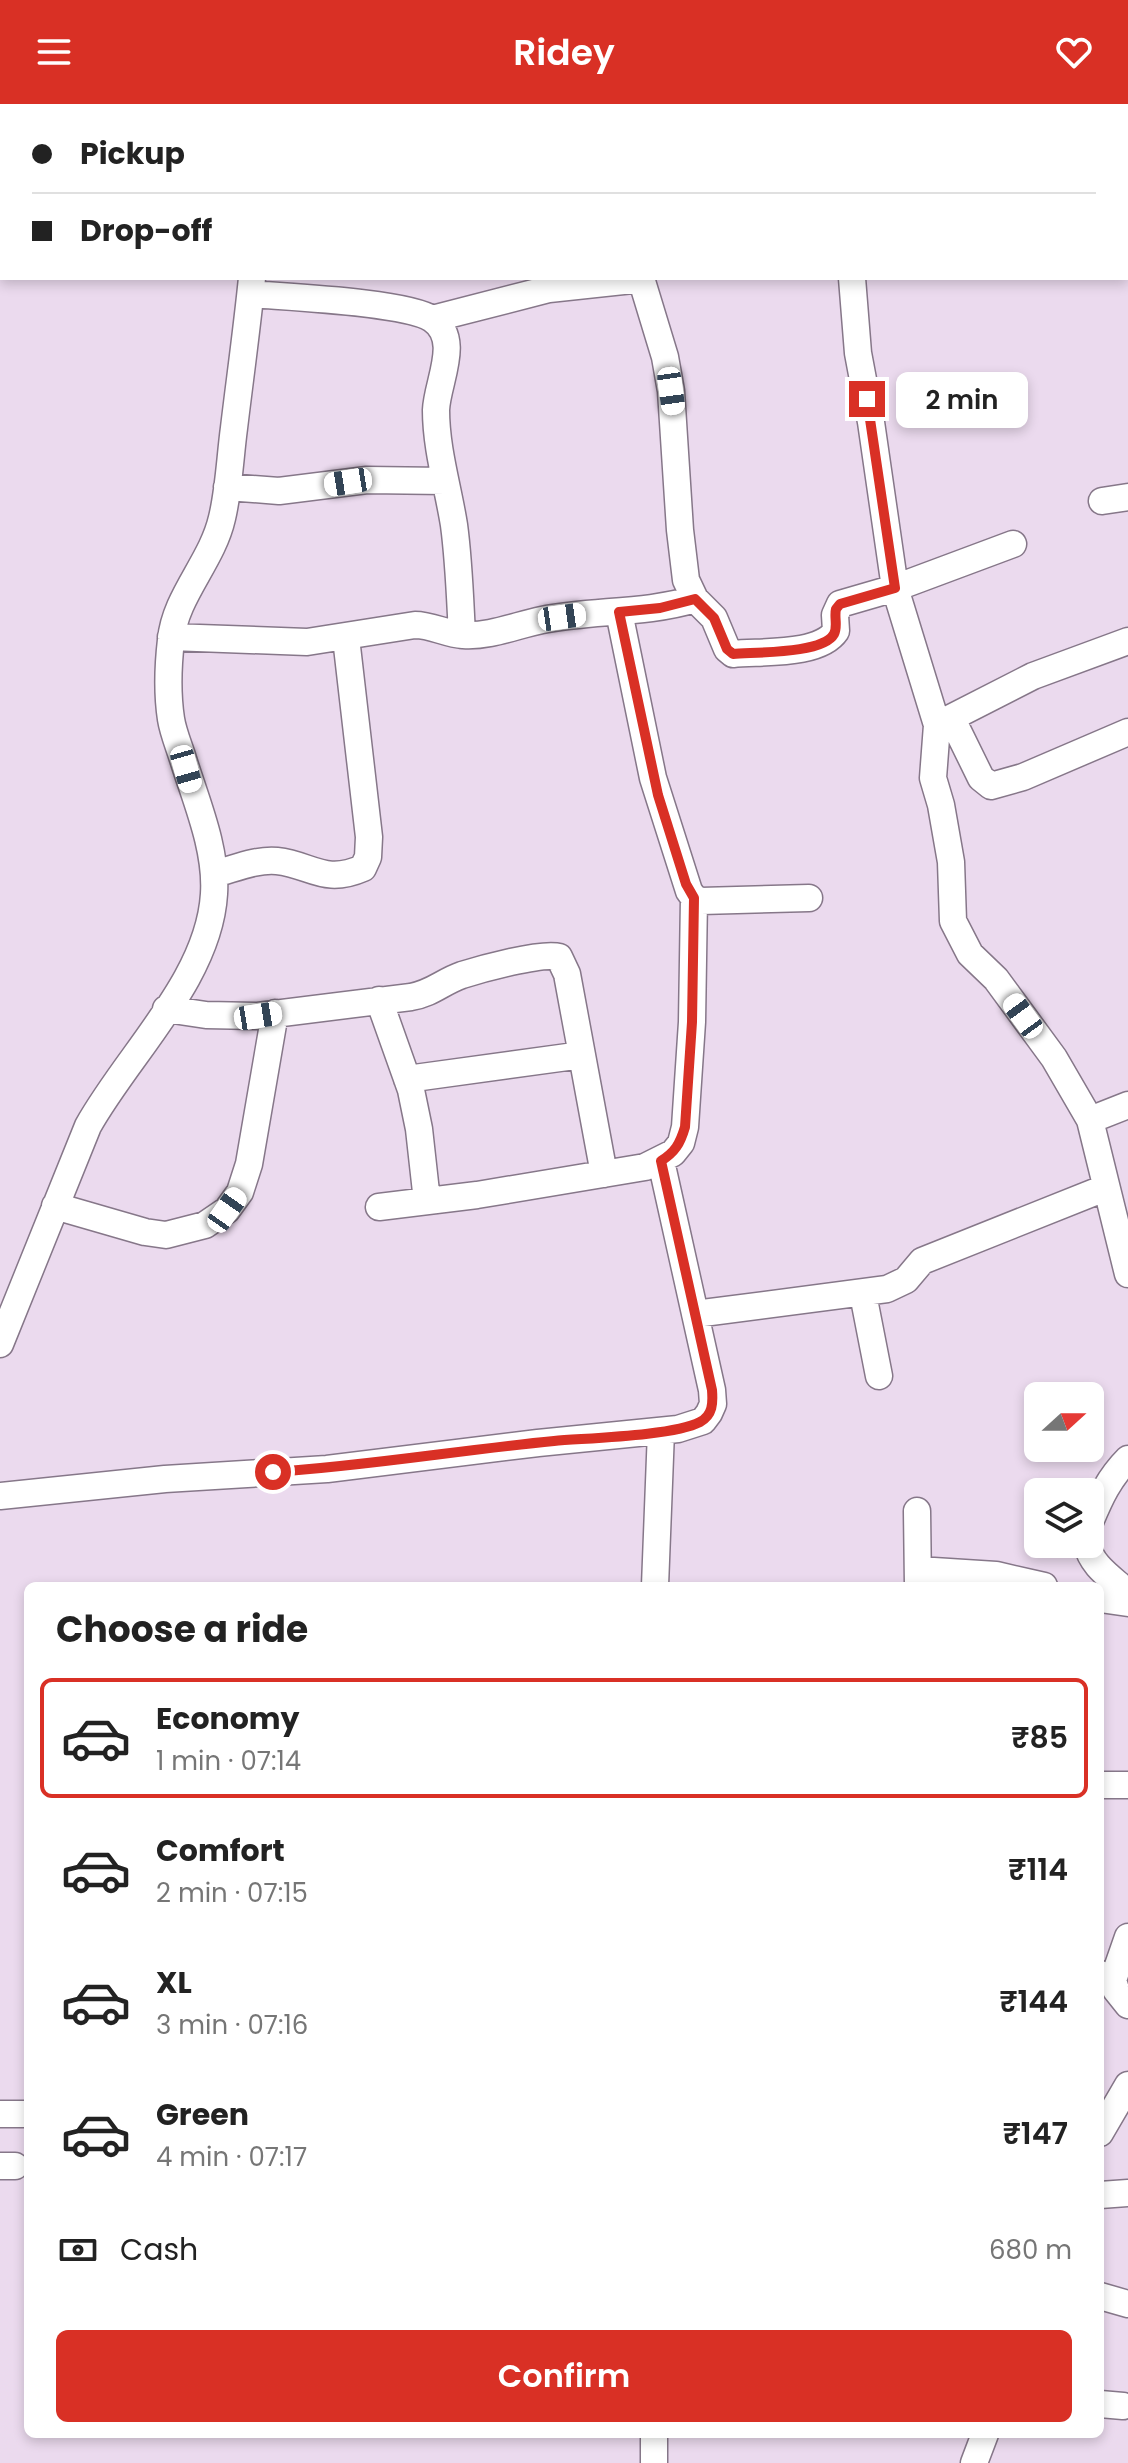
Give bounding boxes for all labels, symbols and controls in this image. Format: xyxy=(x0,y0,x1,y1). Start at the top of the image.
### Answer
text: Ridey xyxy=(513,27,615,78)
icon: menu xyxy=(32,30,76,74)
icon: heart xyxy=(1052,30,1096,74)
text: Pickup xyxy=(80,132,185,175)
text: Drop-off xyxy=(80,209,212,252)
car xyxy=(656,366,686,416)
callout: 2 min xyxy=(895,371,1027,427)
route end xyxy=(849,381,885,417)
text: 2 min xyxy=(926,382,998,418)
car xyxy=(322,466,374,498)
car xyxy=(537,602,587,632)
car xyxy=(168,743,204,795)
car xyxy=(999,990,1047,1042)
car xyxy=(232,1000,284,1032)
car xyxy=(203,1183,251,1237)
north arrow xyxy=(1024,1382,1104,1462)
map controls xyxy=(1024,1382,1104,1558)
route start xyxy=(255,1454,291,1490)
button: layers xyxy=(1024,1478,1104,1558)
text: Choose a ride xyxy=(56,1604,308,1655)
text: Economy xyxy=(156,1697,300,1740)
icon: car xyxy=(60,1702,132,1774)
text: ₹85 xyxy=(1011,1716,1068,1759)
text: 1 min · 07:14 xyxy=(156,1743,301,1779)
text: Comfort xyxy=(156,1829,285,1872)
icon: car xyxy=(60,1834,132,1906)
text: ₹114 xyxy=(1008,1848,1068,1891)
text: 2 min · 07:15 xyxy=(156,1875,308,1911)
text: XL xyxy=(156,1961,192,2004)
icon: car xyxy=(60,1966,132,2038)
text: ₹144 xyxy=(999,1980,1068,2023)
text: 3 min · 07:16 xyxy=(156,2007,308,2043)
text: Green xyxy=(156,2093,249,2136)
icon: car xyxy=(60,2098,132,2170)
text: ₹147 xyxy=(1003,2112,1068,2155)
text: 4 min · 07:17 xyxy=(156,2139,307,2175)
icon: cash xyxy=(56,2228,100,2272)
text: Cash xyxy=(120,2228,198,2271)
text: 680 m xyxy=(989,2232,1072,2268)
button: Confirm xyxy=(56,2330,1072,2422)

